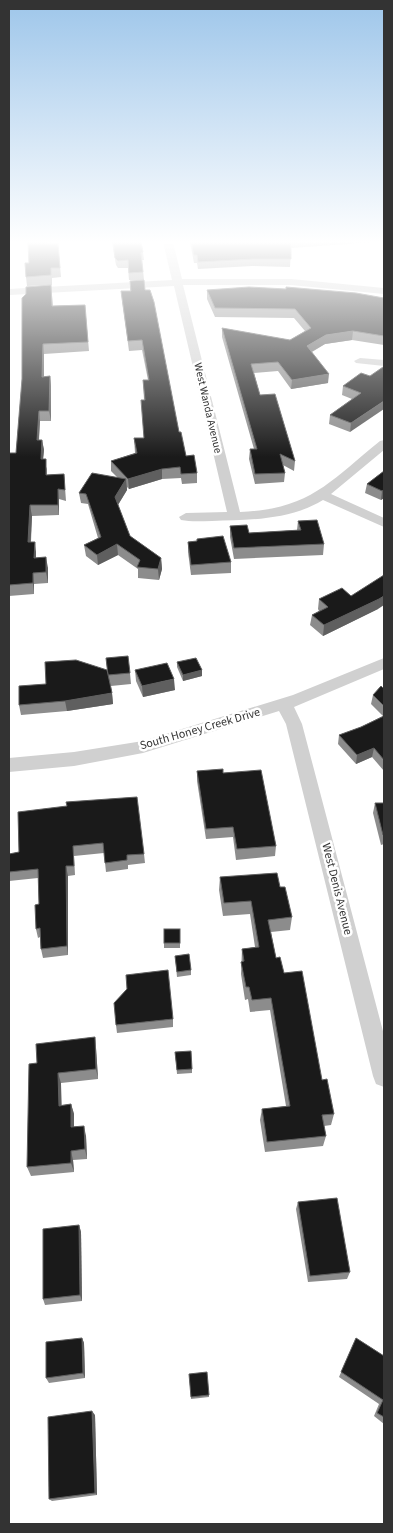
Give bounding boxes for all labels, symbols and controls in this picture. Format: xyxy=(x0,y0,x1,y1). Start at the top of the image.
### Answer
street label: West Wanda Avenue xyxy=(190,361,226,455)
street label: South Honey Creek Drive xyxy=(138,704,262,754)
street label: West Denis Avenue xyxy=(317,841,357,937)

